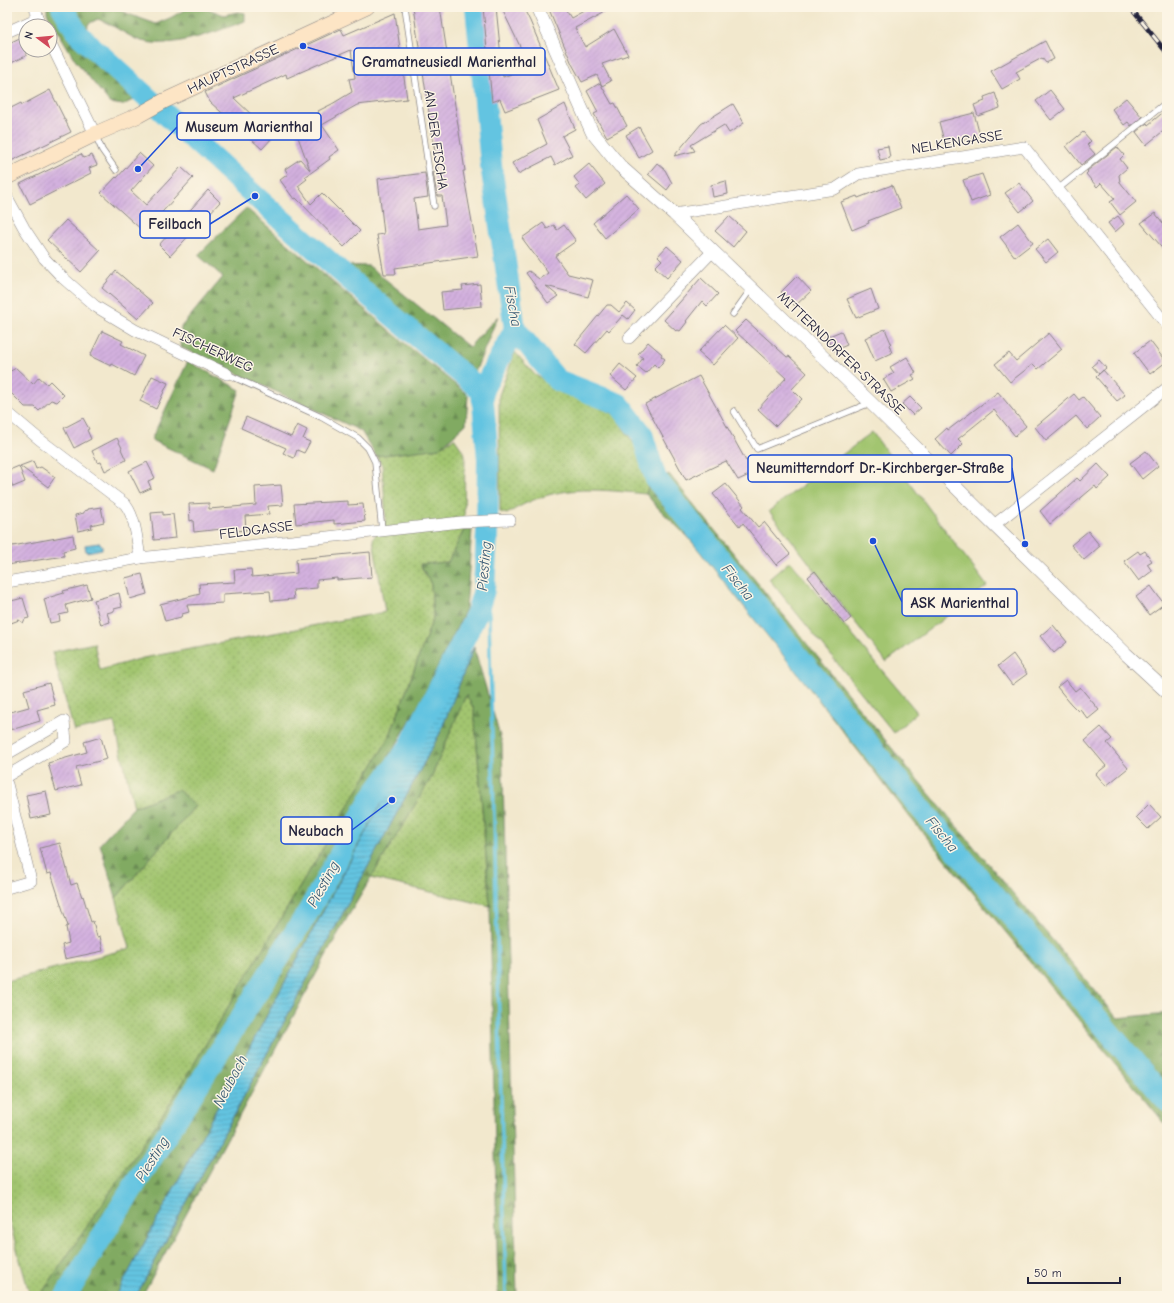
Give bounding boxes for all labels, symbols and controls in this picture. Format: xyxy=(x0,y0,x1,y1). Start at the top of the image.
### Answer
north arrow xyxy=(18,18,58,58)
text: N xyxy=(22,30,36,41)
street label: HAUPTSTRASSE xyxy=(185,40,281,98)
callout: Gramatneusiedl Marienthal xyxy=(354,48,545,75)
text: Gramatneusiedl Marienthal xyxy=(362,53,536,71)
street label: AN DER FISCHA xyxy=(421,89,451,191)
callout: Museum Marienthal xyxy=(177,113,321,140)
text: Museum Marienthal xyxy=(185,118,313,136)
street label: NELKENGASSE xyxy=(910,126,1004,158)
callout: Feilbach xyxy=(140,211,210,238)
text: Feilbach xyxy=(148,215,202,233)
water label: Fischa xyxy=(500,284,526,328)
street label: MITTERNDORFER-STRASSE xyxy=(774,288,908,418)
street label: FISCHERWEG xyxy=(170,324,256,376)
callout: Neumitterndorf Dr.-Kirchberger-Straße xyxy=(748,455,1012,482)
text: Neumitterndorf Dr.-Kirchberger-Straße xyxy=(756,459,1004,477)
street label: FELDGASSE xyxy=(218,517,294,543)
water label: Piesting xyxy=(473,540,495,592)
water label: Fischa xyxy=(718,560,758,604)
callout: ASK Marienthal xyxy=(902,589,1017,616)
text: ASK Marienthal xyxy=(910,594,1010,612)
water label: Fischa xyxy=(922,812,962,856)
callout: Neubach xyxy=(281,817,352,844)
text: Neubach xyxy=(288,822,344,840)
water label: Piesting xyxy=(303,858,343,910)
water label: Neubach xyxy=(209,1052,251,1110)
water label: Piesting xyxy=(131,1133,173,1185)
scale bar xyxy=(1028,1259,1120,1285)
text: 50 m xyxy=(1034,1266,1062,1280)

